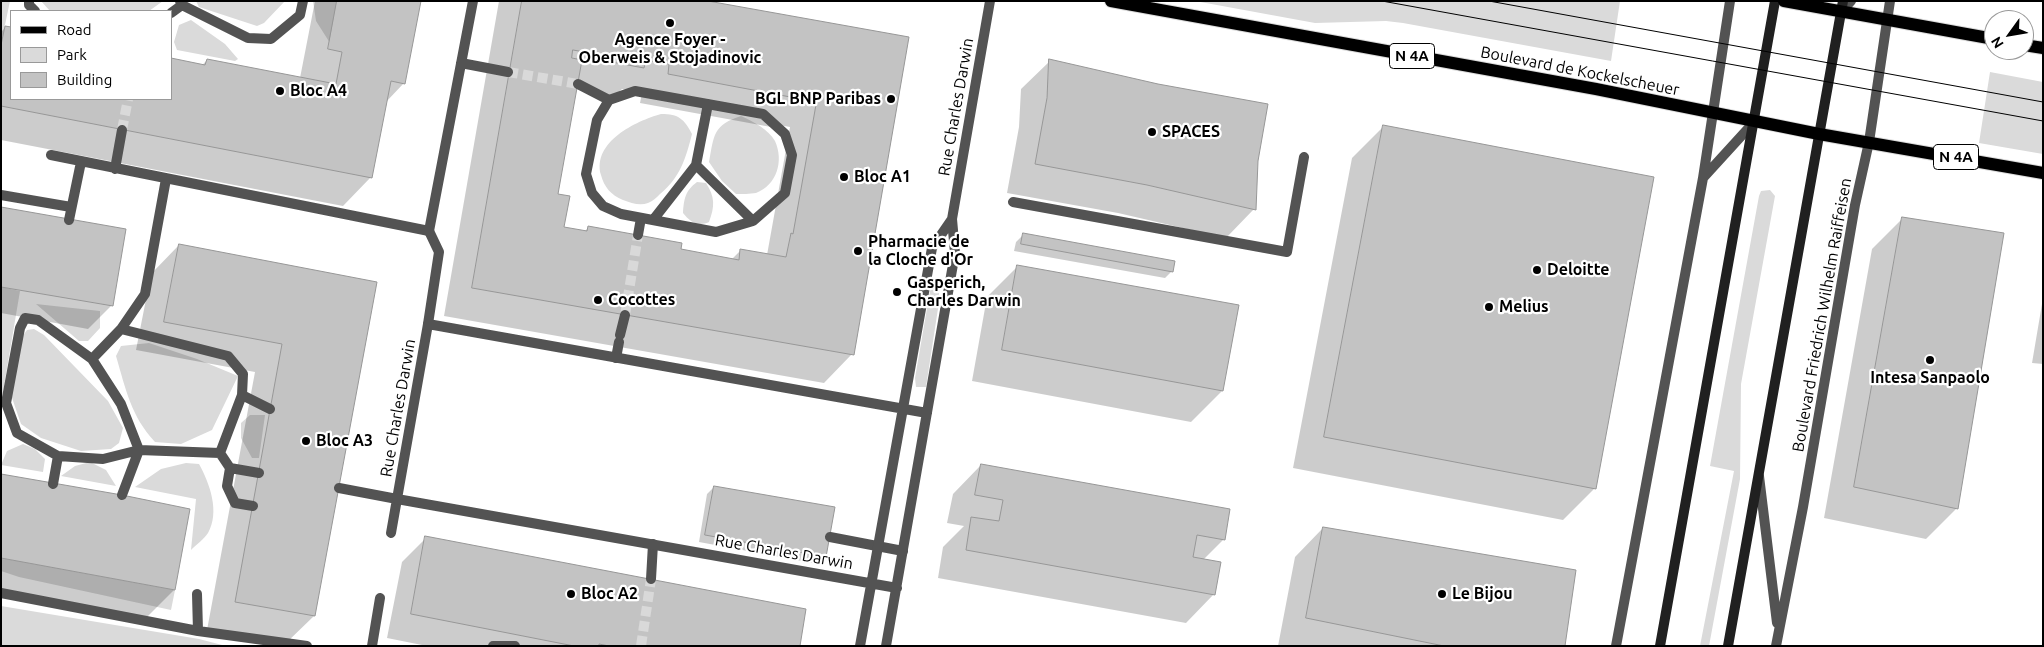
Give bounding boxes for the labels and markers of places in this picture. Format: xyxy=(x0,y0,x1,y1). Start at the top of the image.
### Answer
marker: Agence Foyer - Oberweis & Stojadinovic xyxy=(664,17,676,29)
place label: Agence Foyer - Oberweis & Stojadinovic xyxy=(579,30,761,68)
place label: Bloc A4 xyxy=(290,81,347,101)
marker: Bloc A4 xyxy=(274,85,286,97)
place label: BGL BNP Paribas xyxy=(755,89,881,109)
marker: BGL BNP Paribas xyxy=(885,93,897,105)
place label: SPACES xyxy=(1162,122,1220,142)
marker: SPACES xyxy=(1146,126,1158,138)
place label: Bloc A1 xyxy=(854,167,911,187)
marker: Bloc A1 xyxy=(838,171,850,183)
place label: Pharmacie de la Cloche d'Or xyxy=(868,232,973,270)
marker: Pharmacie de la Cloche d'Or xyxy=(852,245,864,257)
place label: Deloitte xyxy=(1547,260,1610,280)
marker: Deloitte xyxy=(1531,264,1543,276)
place label: Gasperich, Charles Darwin xyxy=(907,273,1021,311)
marker: Gasperich, Charles Darwin xyxy=(891,286,903,298)
place label: Cocottes xyxy=(608,290,675,310)
marker: Cocottes xyxy=(592,294,604,306)
place label: Melius xyxy=(1499,297,1549,317)
marker: Melius xyxy=(1483,301,1495,313)
marker: Intesa Sanpaolo xyxy=(1924,354,1936,366)
place label: Intesa Sanpaolo xyxy=(1870,368,1990,388)
place label: Bloc A3 xyxy=(316,431,373,451)
marker: Bloc A3 xyxy=(300,435,312,447)
place label: Bloc A2 xyxy=(581,584,638,604)
place label: Le Bijou xyxy=(1452,584,1513,604)
marker: Bloc A2 xyxy=(565,588,577,600)
marker: Le Bijou xyxy=(1436,588,1448,600)

